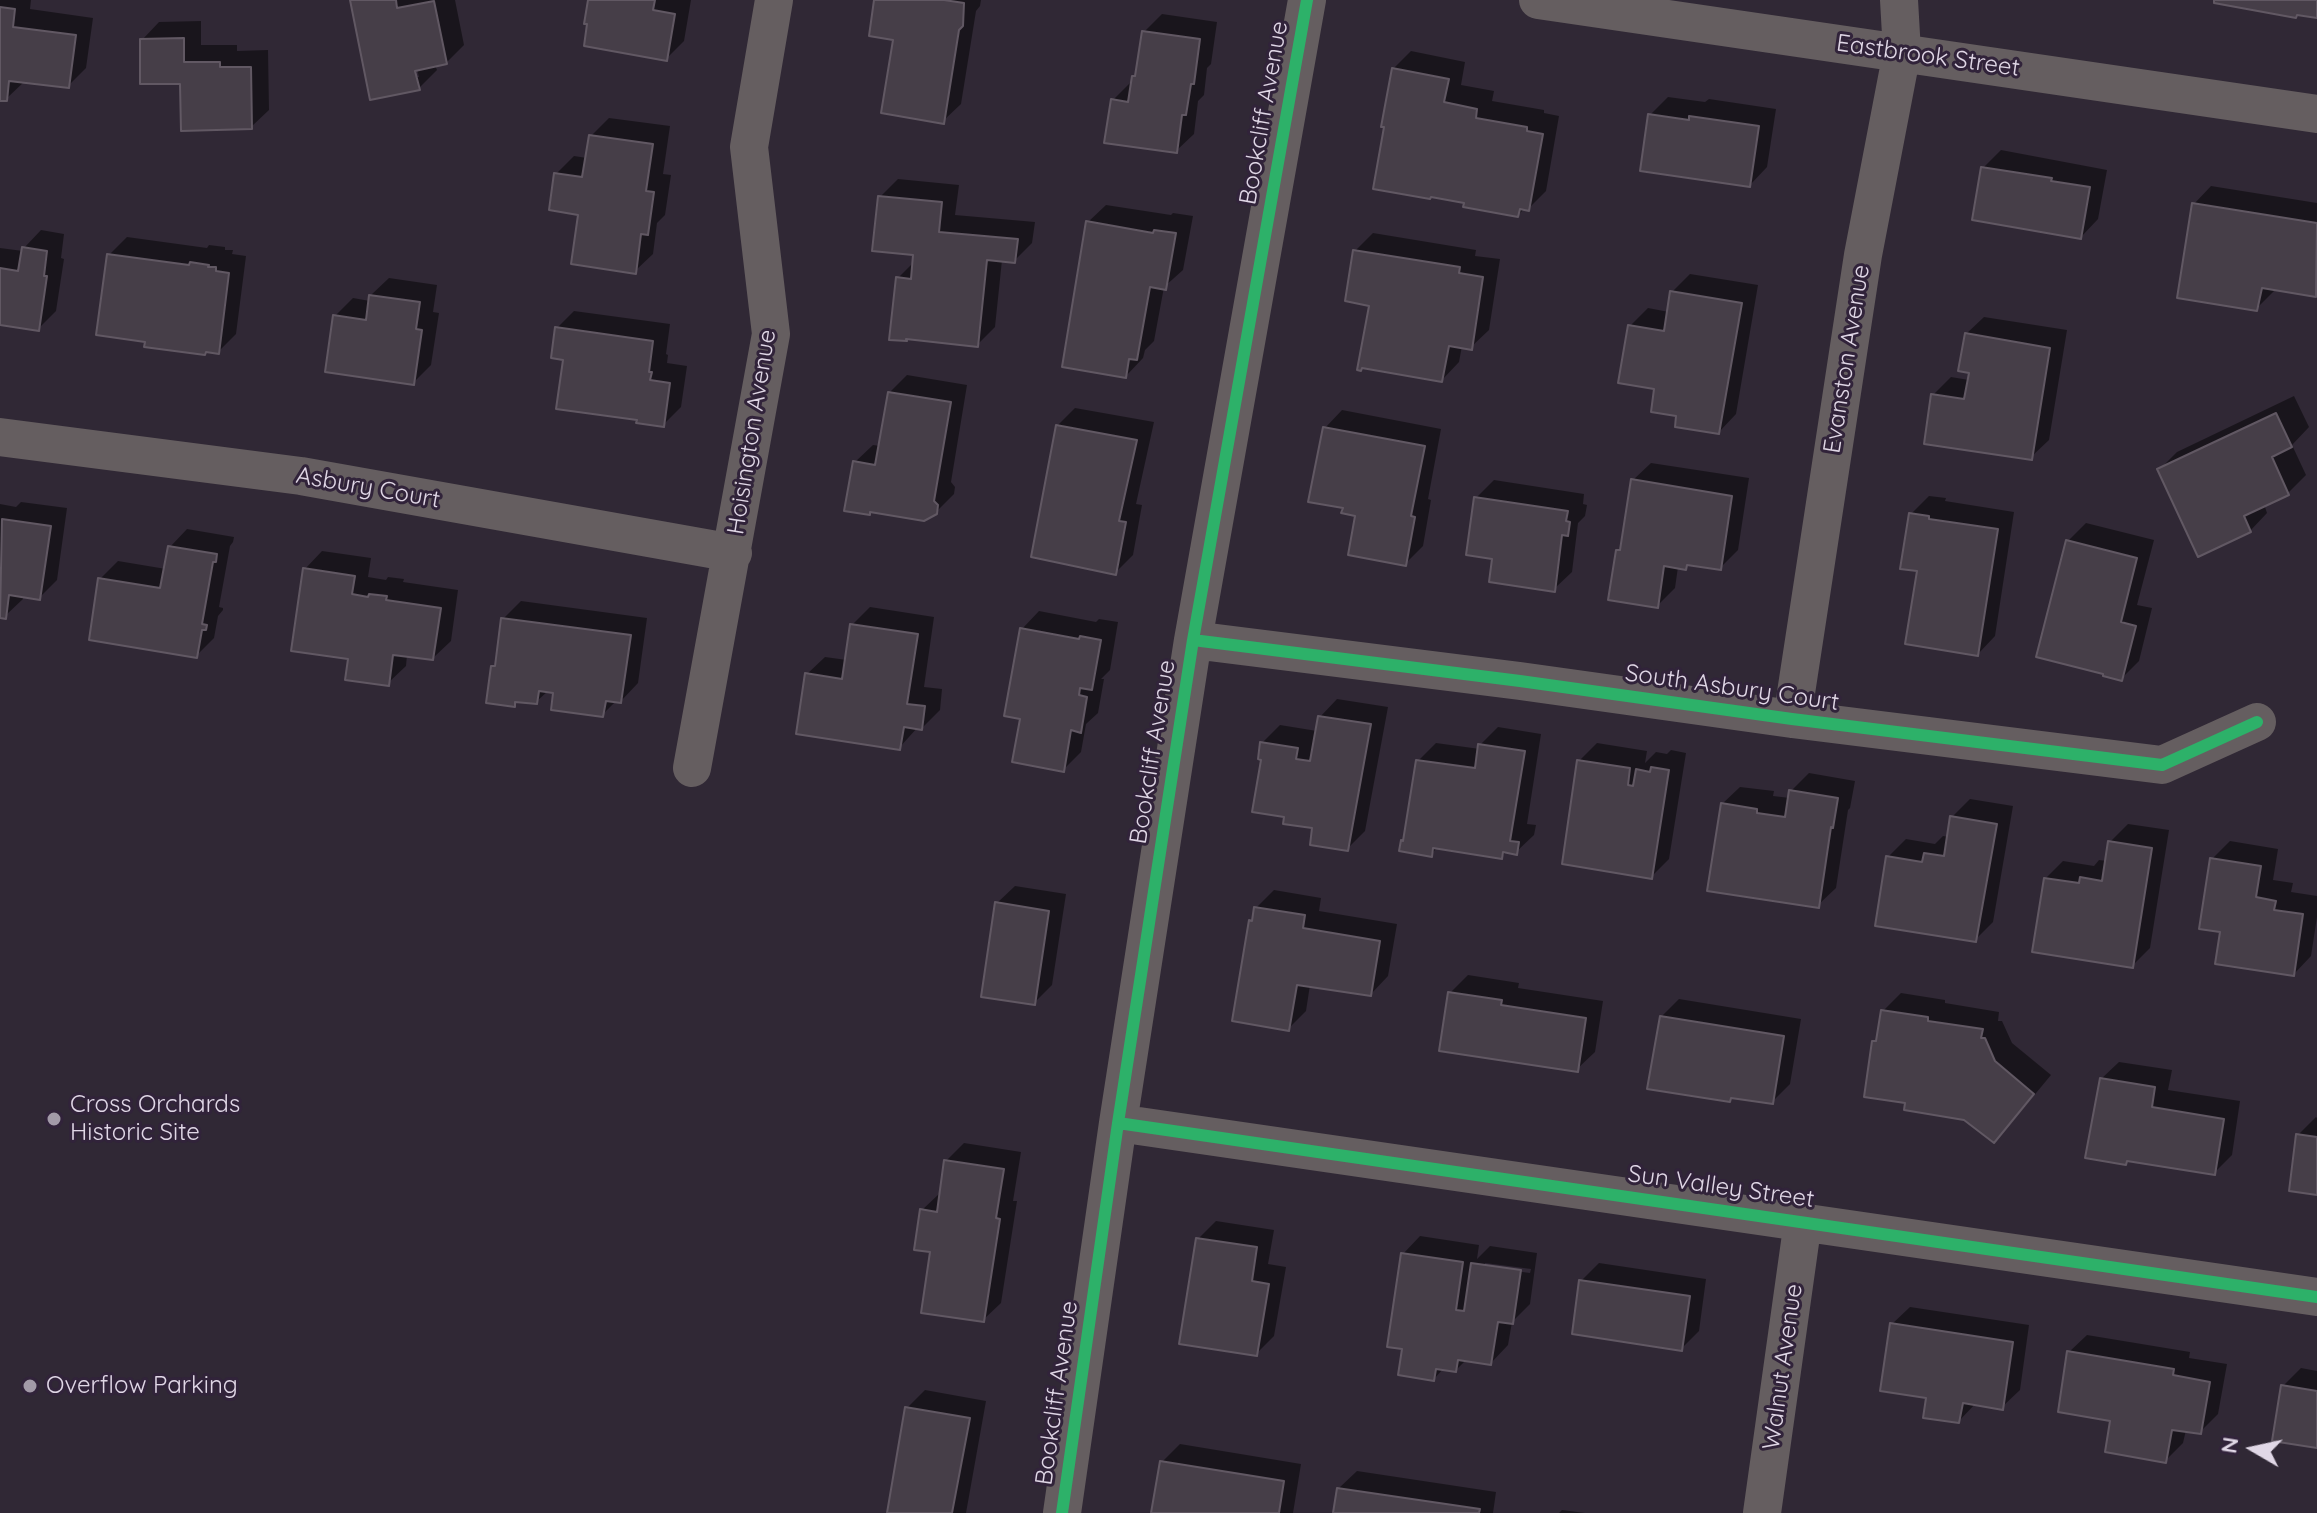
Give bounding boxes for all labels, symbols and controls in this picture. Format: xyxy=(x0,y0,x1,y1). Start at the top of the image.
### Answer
street label: Bookcliff Avenue xyxy=(1234,19,1294,207)
street label: Eastbrook Street xyxy=(1834,29,2022,83)
street label: Evanston Avenue xyxy=(1818,263,1876,455)
street label: Hoisington Avenue xyxy=(722,327,782,537)
street label: Asbury Court xyxy=(294,461,442,515)
street label: Bookcliff Avenue xyxy=(1124,658,1182,846)
street label: South Asbury Court xyxy=(1623,659,1841,717)
place label: Cross Orchards Historic Site xyxy=(70,1091,240,1147)
marker: Cross Orchards Historic Site xyxy=(45,1110,63,1128)
street label: Sun Valley Street xyxy=(1626,1160,1816,1214)
street label: Walnut Avenue xyxy=(1757,1282,1809,1452)
street label: Bookcliff Avenue xyxy=(1030,1299,1084,1487)
place label: Overflow Parking xyxy=(46,1372,238,1400)
marker: Overflow Parking xyxy=(21,1377,39,1395)
north arrow xyxy=(2213,1409,2293,1489)
text: N xyxy=(2214,1435,2244,1455)

